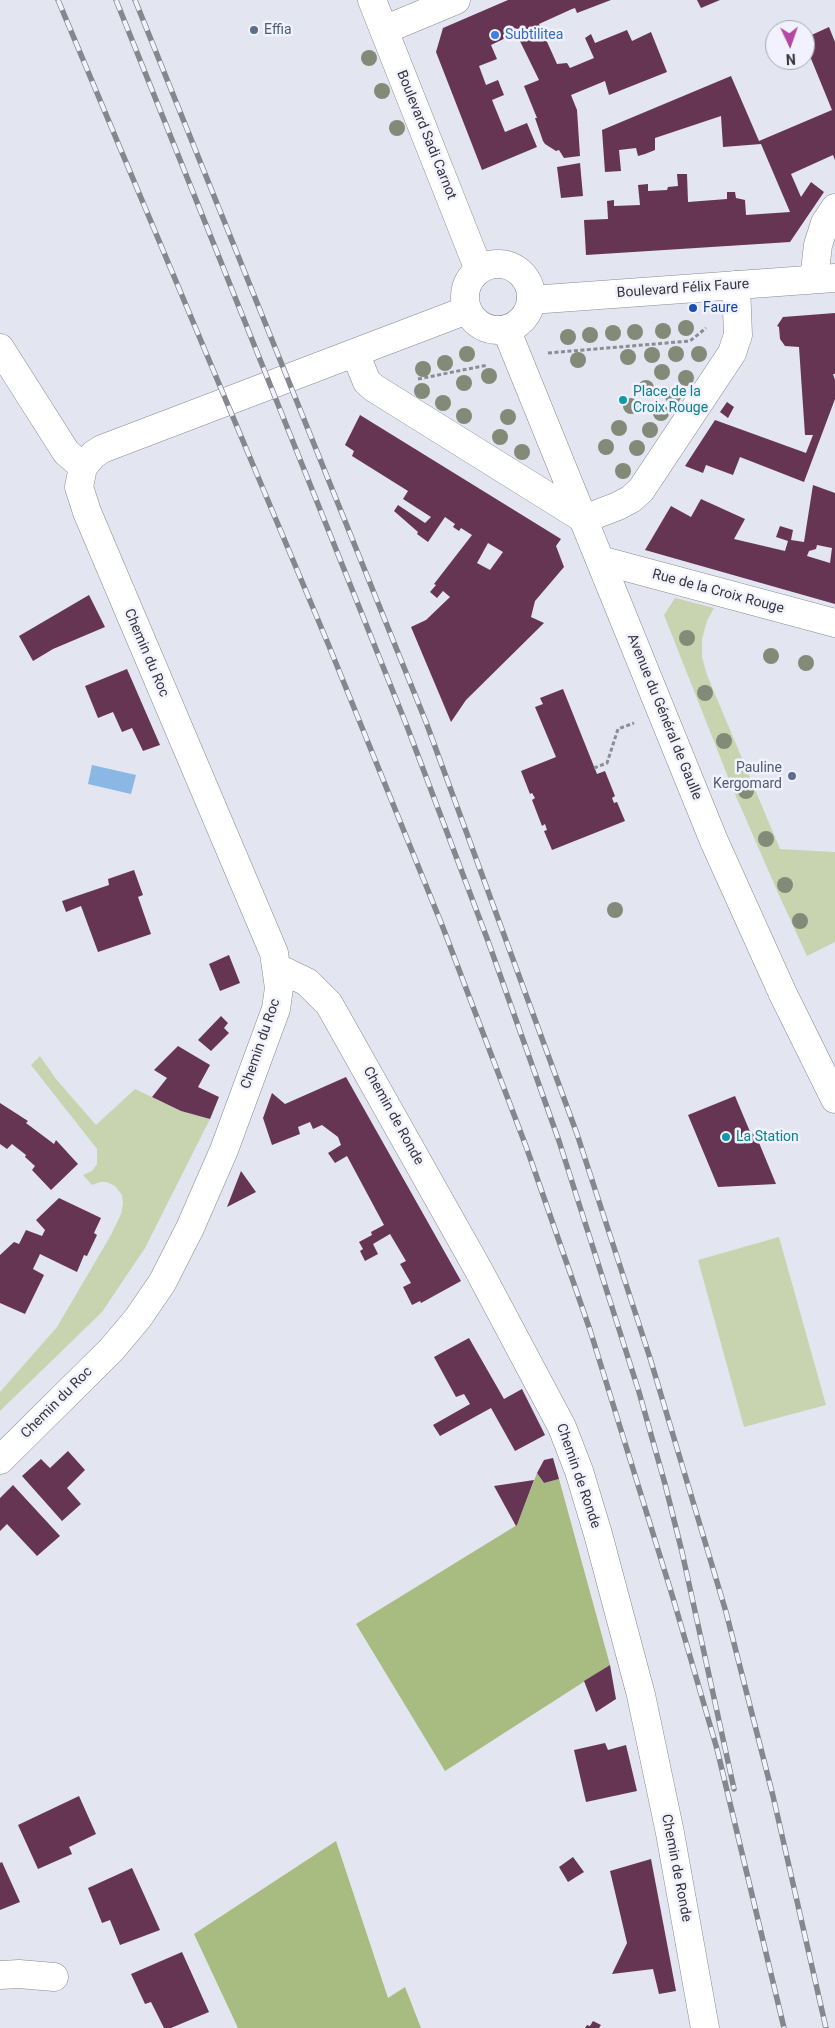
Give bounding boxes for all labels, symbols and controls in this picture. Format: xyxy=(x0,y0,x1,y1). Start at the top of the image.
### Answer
north arrow xyxy=(765,20,815,70)
place label: Effia xyxy=(264,22,292,38)
marker: Effia xyxy=(248,24,260,36)
place label: Subtilitea xyxy=(505,27,563,43)
marker: Subtilitea xyxy=(489,29,501,41)
text: N xyxy=(785,51,796,67)
street label: Boulevard Sadi Carnot xyxy=(392,68,460,202)
street label: Boulevard Félix Faure xyxy=(616,276,750,302)
place label: Faure xyxy=(703,300,738,316)
marker: Faure xyxy=(687,302,699,314)
place label: Place de la Croix Rouge xyxy=(633,384,708,417)
marker: Place de la Croix Rouge xyxy=(617,394,629,406)
street label: Rue de la Croix Rouge xyxy=(650,566,786,618)
street label: Chemin du Roc xyxy=(120,606,172,700)
street label: Avenue du Général de Gaulle xyxy=(623,632,705,802)
place label: Pauline Kergomard xyxy=(713,760,782,792)
marker: Pauline Kergomard xyxy=(786,770,798,782)
street label: Chemin du Roc xyxy=(238,997,284,1091)
street label: Chemin de Ronde xyxy=(359,1064,427,1168)
place label: La Station xyxy=(736,1129,799,1145)
marker: La Station xyxy=(720,1131,732,1143)
street label: Chemin du Roc xyxy=(18,1364,96,1442)
street label: Chemin de Ronde xyxy=(552,1421,604,1531)
street label: Chemin de Ronde xyxy=(657,1813,695,1923)

